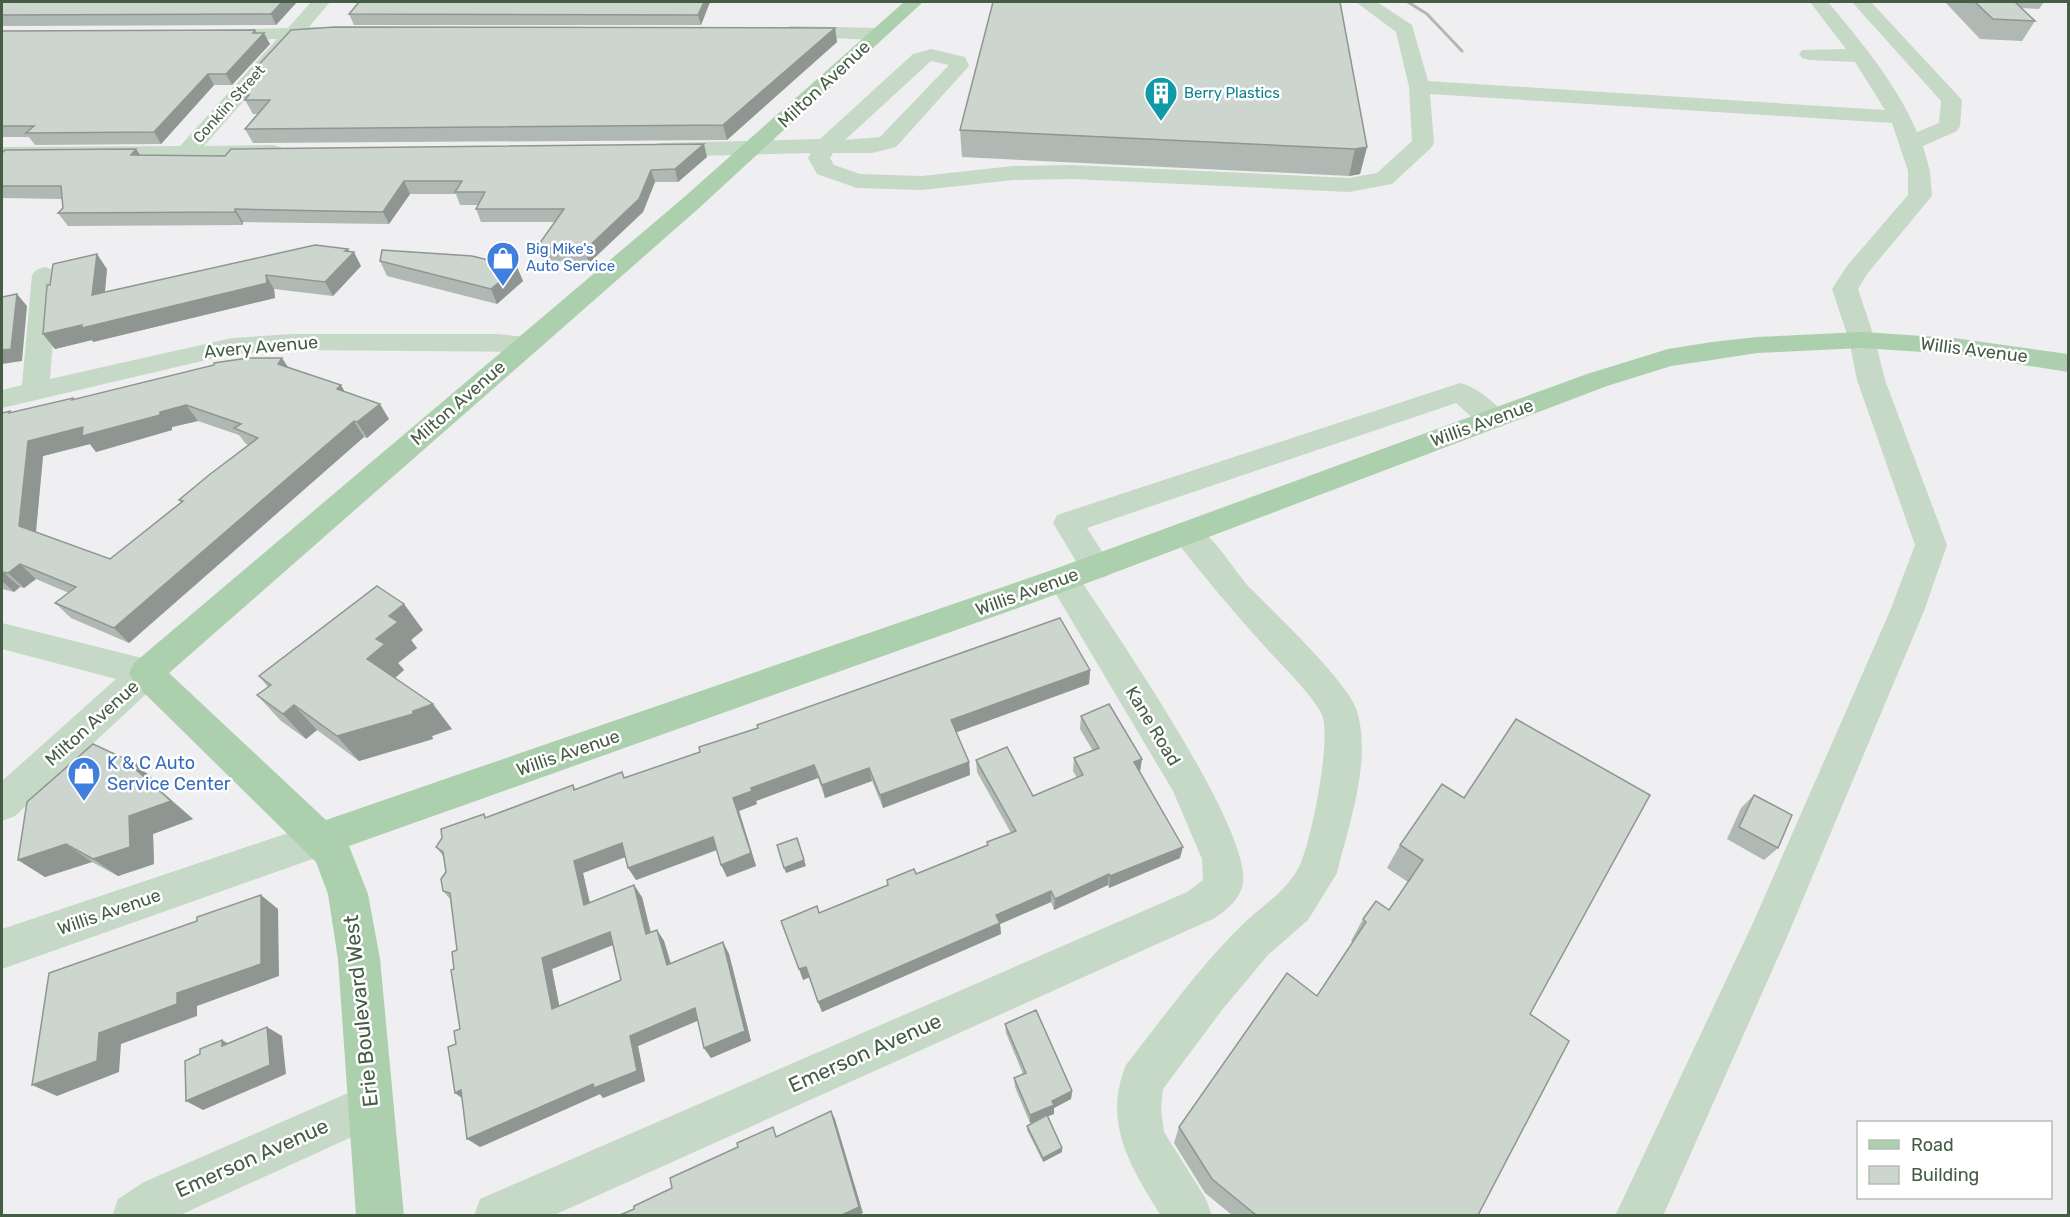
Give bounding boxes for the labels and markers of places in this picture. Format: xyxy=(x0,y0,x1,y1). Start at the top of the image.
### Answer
building icon: Berry Plastics xyxy=(1143,75,1179,122)
place label: Berry Plastics xyxy=(1184,84,1280,102)
shop icon: Big Mike's Auto Service xyxy=(485,240,521,287)
place label: Big Mike's Auto Service xyxy=(526,240,615,275)
place label: K & C Auto Service Center xyxy=(107,752,231,795)
shop icon: K & C Auto Service Center xyxy=(66,755,102,802)

